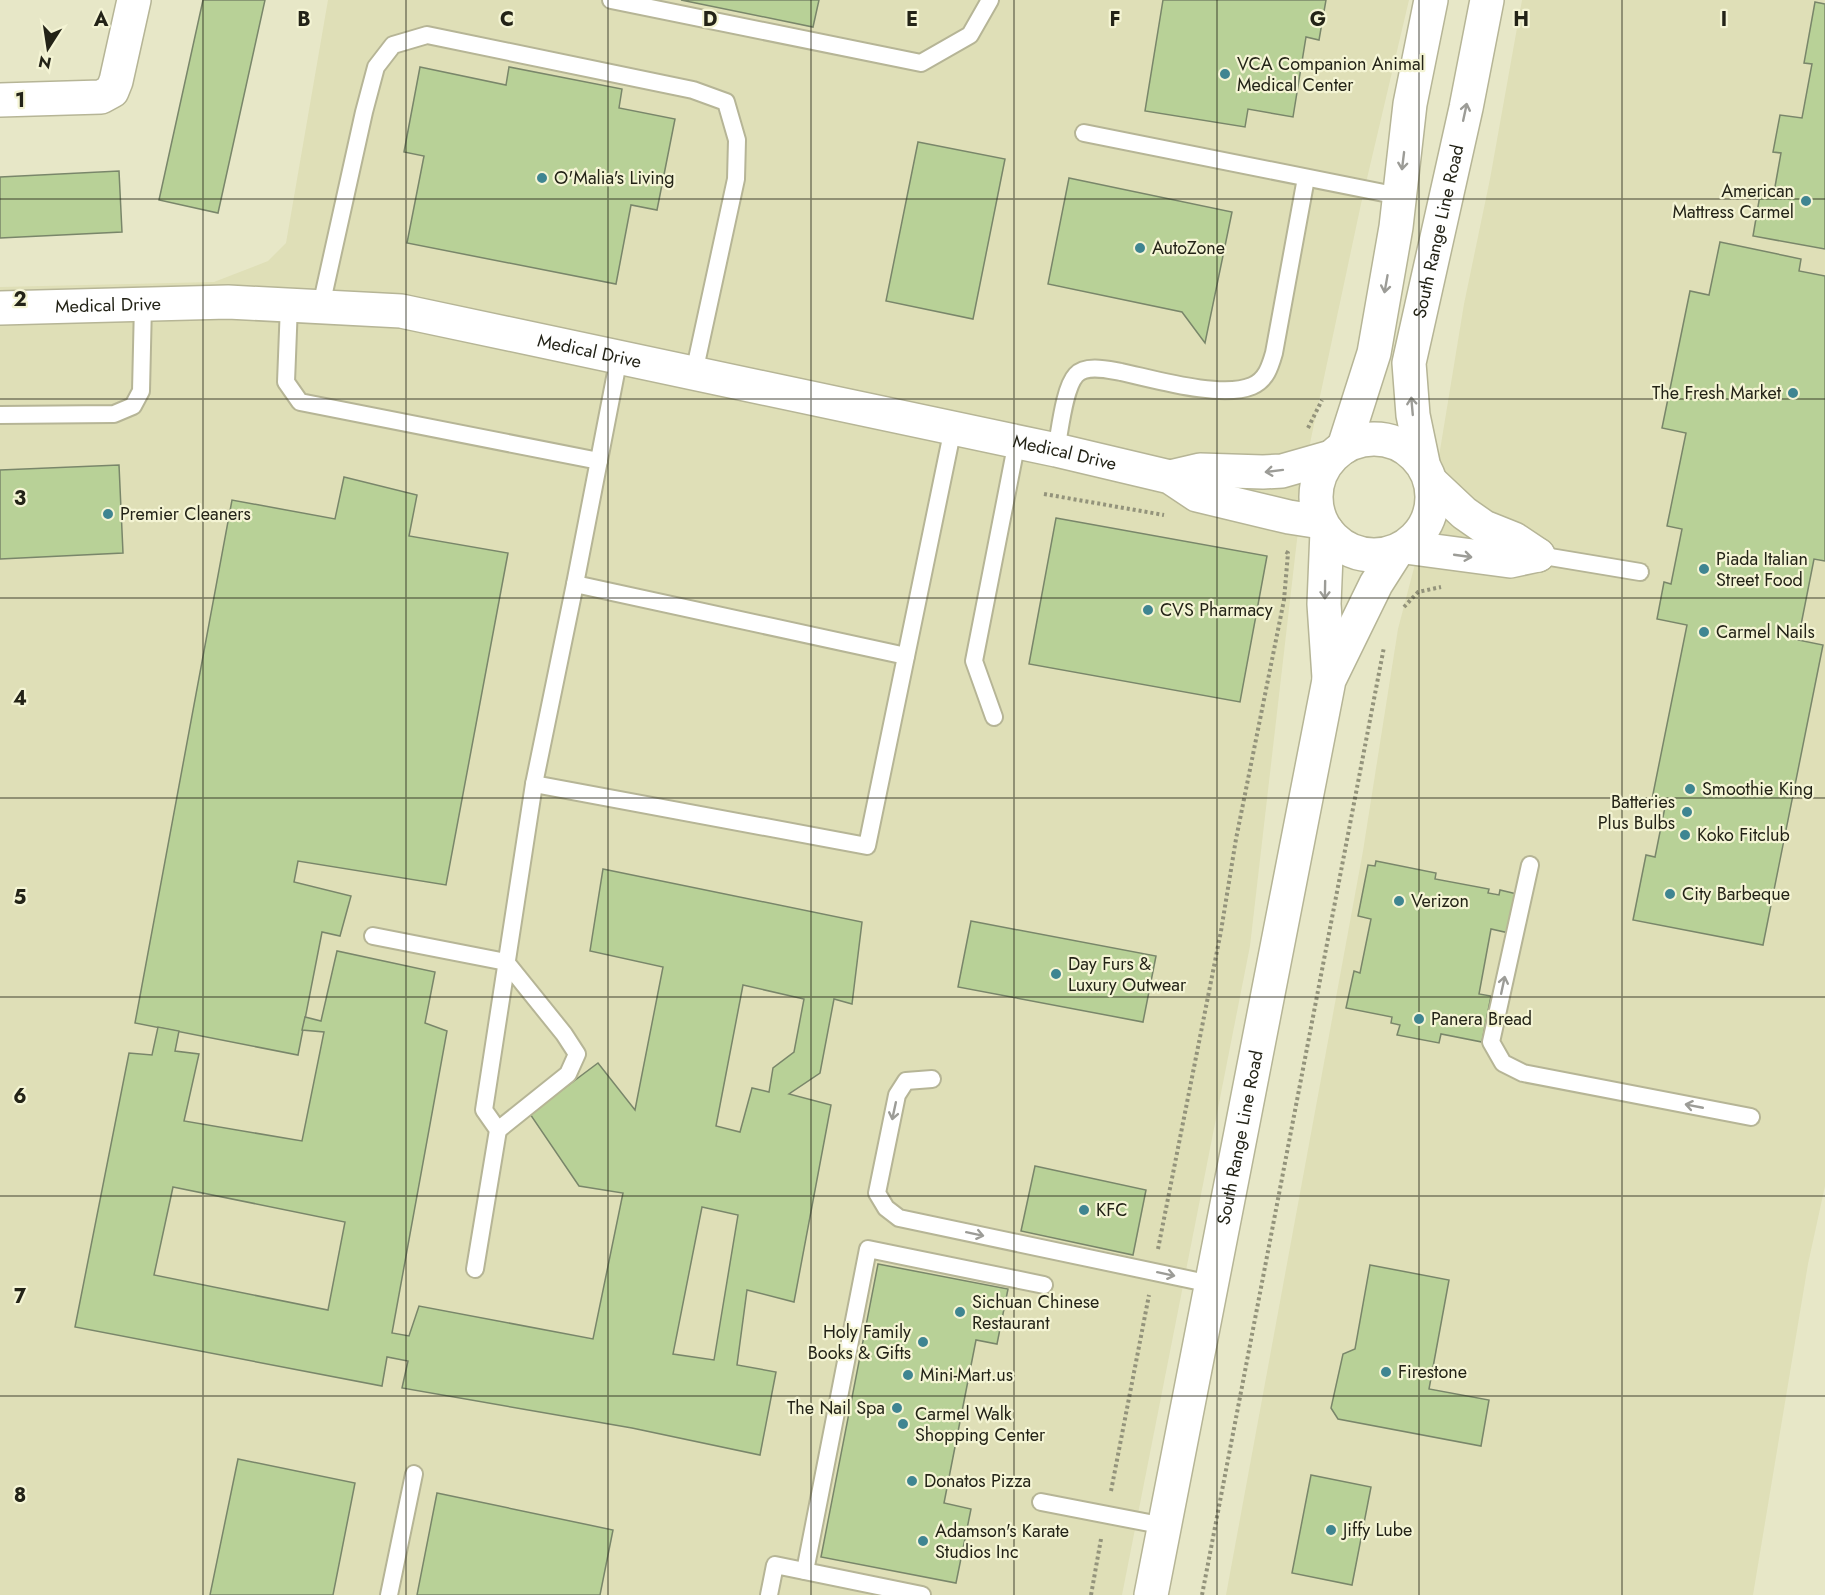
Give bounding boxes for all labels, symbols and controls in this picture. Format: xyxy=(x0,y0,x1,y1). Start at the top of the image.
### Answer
text: A xyxy=(93,5,109,34)
text: B xyxy=(297,5,311,34)
text: C xyxy=(500,5,514,34)
text: D xyxy=(703,5,717,34)
text: E xyxy=(906,5,918,34)
text: F xyxy=(1109,5,1121,34)
text: G xyxy=(1310,5,1326,34)
text: H xyxy=(1513,5,1529,34)
text: I xyxy=(1721,5,1727,34)
north arrow xyxy=(18,18,78,78)
text: N xyxy=(36,50,54,75)
place label: VCA Companion Animal Medical Center xyxy=(1237,51,1425,98)
marker: VCA Companion Animal Medical Center xyxy=(1218,67,1232,81)
text: 1 xyxy=(15,86,25,115)
one-way arrow xyxy=(1460,103,1471,122)
street label: South Range Line Road xyxy=(1406,142,1470,321)
one-way arrow xyxy=(1398,151,1409,171)
place label: O'Malia's Living xyxy=(554,165,675,191)
marker: O'Malia's Living xyxy=(535,171,549,185)
place label: American Mattress Carmel xyxy=(1672,178,1794,225)
marker: American Mattress Carmel xyxy=(1799,194,1813,208)
place label: AutoZone xyxy=(1152,235,1225,261)
marker: AutoZone xyxy=(1133,241,1147,255)
one-way arrow xyxy=(1380,274,1391,293)
text: 2 xyxy=(13,285,27,314)
street label: Medical Drive xyxy=(55,291,161,320)
street label: Medical Drive xyxy=(535,327,644,375)
place label: The Fresh Market xyxy=(1652,380,1782,406)
marker: The Fresh Market xyxy=(1786,386,1800,400)
one-way arrow xyxy=(1406,396,1417,416)
street label: Medical Drive xyxy=(1010,428,1119,477)
one-way arrow xyxy=(1265,466,1285,477)
text: 3 xyxy=(14,484,26,513)
place label: Premier Cleaners xyxy=(120,501,251,527)
marker: Premier Cleaners xyxy=(101,507,115,521)
place label: Piada Italian Street Food xyxy=(1716,546,1808,593)
one-way arrow xyxy=(1453,550,1473,561)
marker: Piada Italian Street Food xyxy=(1697,562,1711,576)
one-way arrow xyxy=(1319,579,1331,599)
place label: CVS Pharmacy xyxy=(1160,597,1273,623)
marker: CVS Pharmacy xyxy=(1141,603,1155,617)
place label: Carmel Nails xyxy=(1716,619,1815,645)
marker: Carmel Nails xyxy=(1697,625,1711,639)
text: 4 xyxy=(13,684,27,713)
place label: Smoothie King xyxy=(1702,776,1813,802)
marker: Smoothie King xyxy=(1683,782,1697,796)
place label: Batteries Plus Bulbs xyxy=(1598,789,1675,836)
marker: Batteries Plus Bulbs xyxy=(1680,805,1694,819)
place label: Koko Fitclub xyxy=(1697,822,1790,848)
marker: Koko Fitclub xyxy=(1678,828,1692,842)
place label: City Barbeque xyxy=(1682,881,1790,907)
text: 5 xyxy=(14,883,27,912)
marker: City Barbeque xyxy=(1663,887,1677,901)
place label: Verizon xyxy=(1411,888,1469,914)
marker: Verizon xyxy=(1392,894,1406,908)
place label: Day Furs & Luxury Outwear xyxy=(1068,951,1187,998)
marker: Day Furs & Luxury Outwear xyxy=(1049,967,1063,981)
one-way arrow xyxy=(1498,976,1509,995)
place label: Panera Bread xyxy=(1431,1006,1532,1032)
marker: Panera Bread xyxy=(1412,1012,1426,1026)
street label: South Range Line Road xyxy=(1210,1048,1270,1227)
text: 6 xyxy=(13,1082,27,1111)
one-way arrow xyxy=(1685,1100,1704,1111)
one-way arrow xyxy=(888,1101,899,1120)
place label: KFC xyxy=(1096,1197,1128,1223)
marker: KFC xyxy=(1077,1203,1091,1217)
one-way arrow xyxy=(965,1229,984,1240)
one-way arrow xyxy=(1155,1269,1175,1280)
text: 7 xyxy=(14,1282,27,1311)
place label: Sichuan Chinese Restaurant xyxy=(972,1289,1099,1336)
marker: Sichuan Chinese Restaurant xyxy=(953,1305,967,1319)
place label: Holy Family Books & Gifts xyxy=(808,1319,911,1366)
marker: Holy Family Books & Gifts xyxy=(916,1335,930,1349)
place label: Firestone xyxy=(1398,1359,1467,1385)
place label: Mini-Mart.us xyxy=(920,1362,1013,1388)
marker: Firestone xyxy=(1379,1365,1393,1379)
marker: Mini-Mart.us xyxy=(901,1368,915,1382)
place label: The Nail Spa xyxy=(787,1395,885,1421)
marker: The Nail Spa xyxy=(890,1401,904,1415)
place label: Carmel Walk Shopping Center xyxy=(915,1401,1046,1448)
marker: Carmel Walk Shopping Center xyxy=(896,1417,910,1431)
place label: Donatos Pizza xyxy=(924,1468,1031,1494)
marker: Donatos Pizza xyxy=(905,1474,919,1488)
text: 8 xyxy=(14,1481,26,1510)
place label: Jiffy Lube xyxy=(1341,1517,1412,1543)
place label: Adamson's Karate Studios Inc xyxy=(935,1518,1069,1565)
marker: Jiffy Lube xyxy=(1324,1523,1338,1537)
marker: Adamson's Karate Studios Inc xyxy=(916,1534,930,1548)

